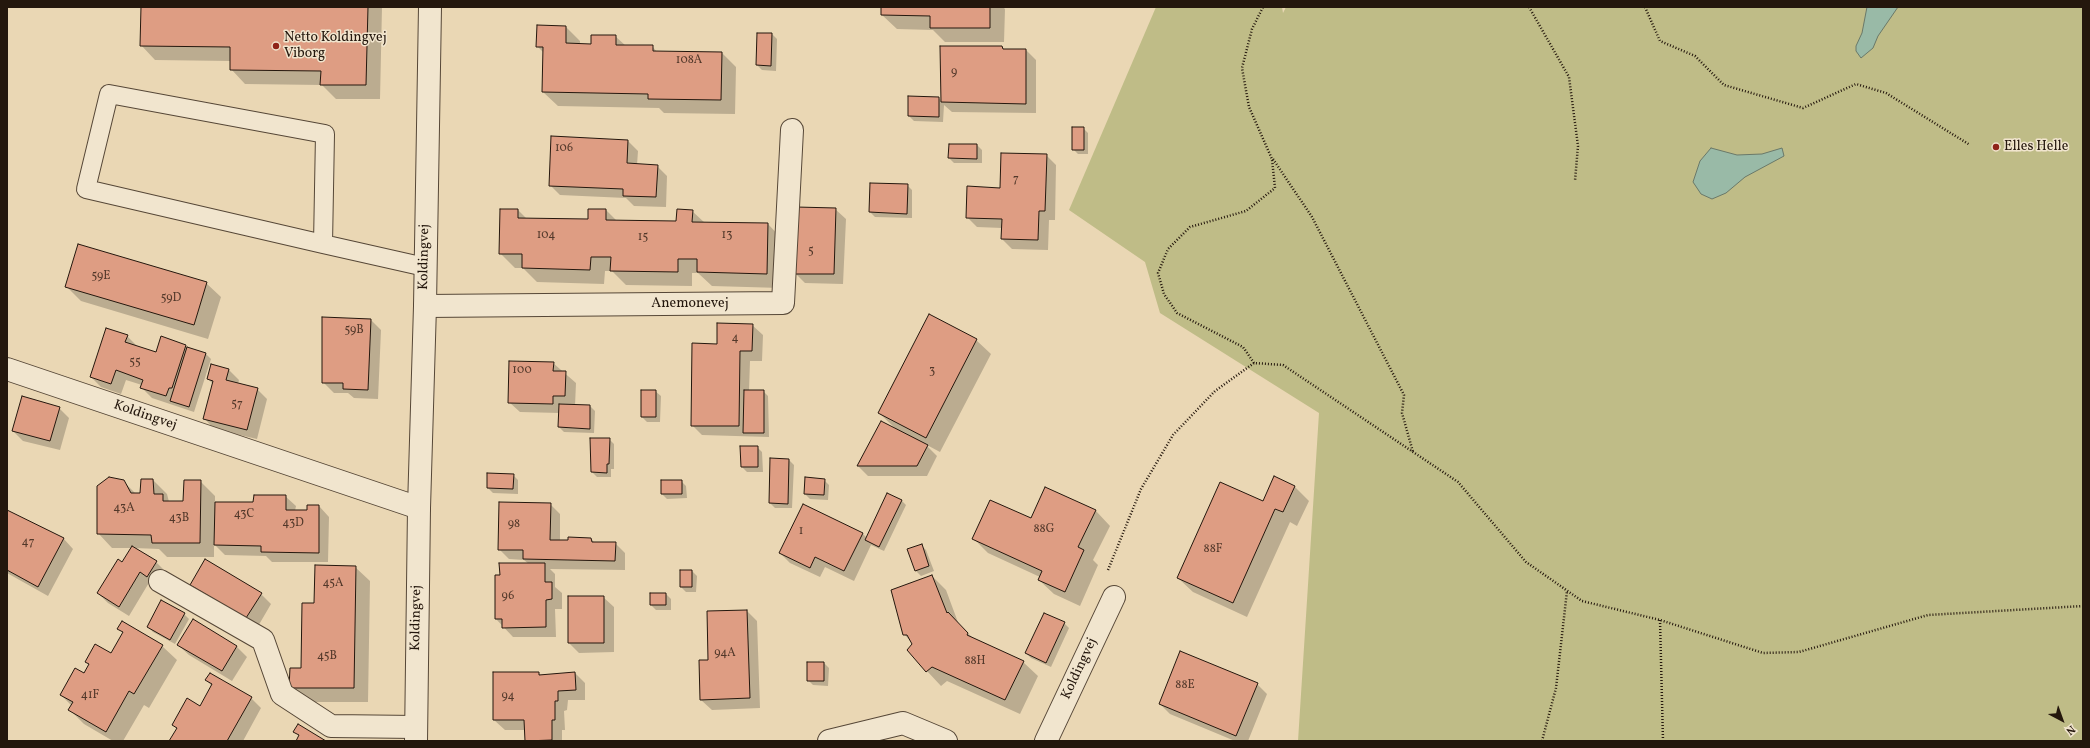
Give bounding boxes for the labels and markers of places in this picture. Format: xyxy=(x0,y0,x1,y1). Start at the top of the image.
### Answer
place label: Netto Koldingvej Viborg xyxy=(284,30,387,62)
marker: Netto Koldingvej Viborg xyxy=(271,41,281,51)
place label: Elles Helle xyxy=(2004,139,2068,155)
marker: Elles Helle xyxy=(1991,142,2001,152)

